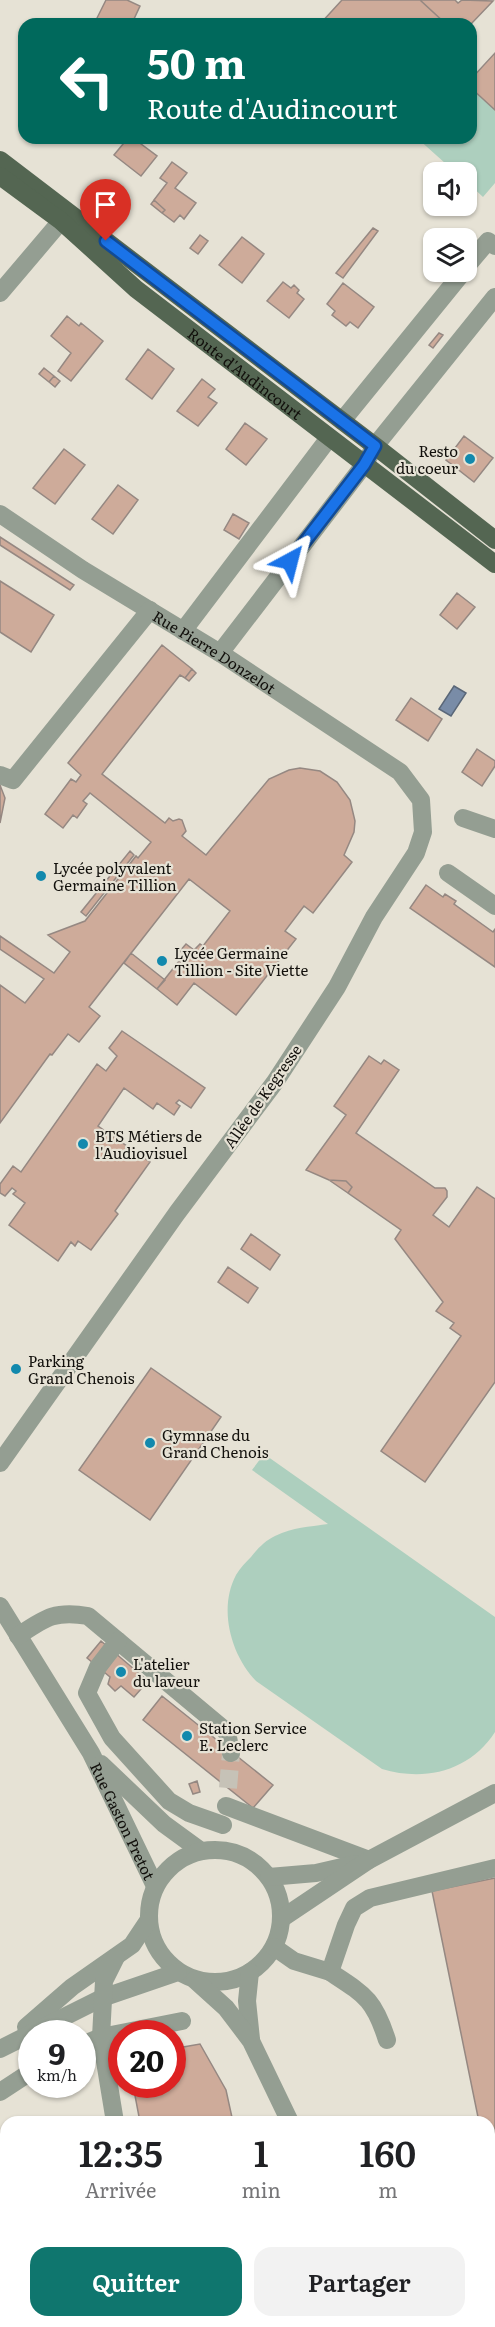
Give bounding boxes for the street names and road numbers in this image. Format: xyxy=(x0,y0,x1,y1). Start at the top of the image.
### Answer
street label: Route d'Audincourt xyxy=(183,321,308,424)
street label: Rue Pierre Donzelot xyxy=(149,604,281,699)
street label: Allée de Kegresse xyxy=(217,1039,307,1153)
street label: Rue Gaston Pretot xyxy=(85,1758,162,1883)

